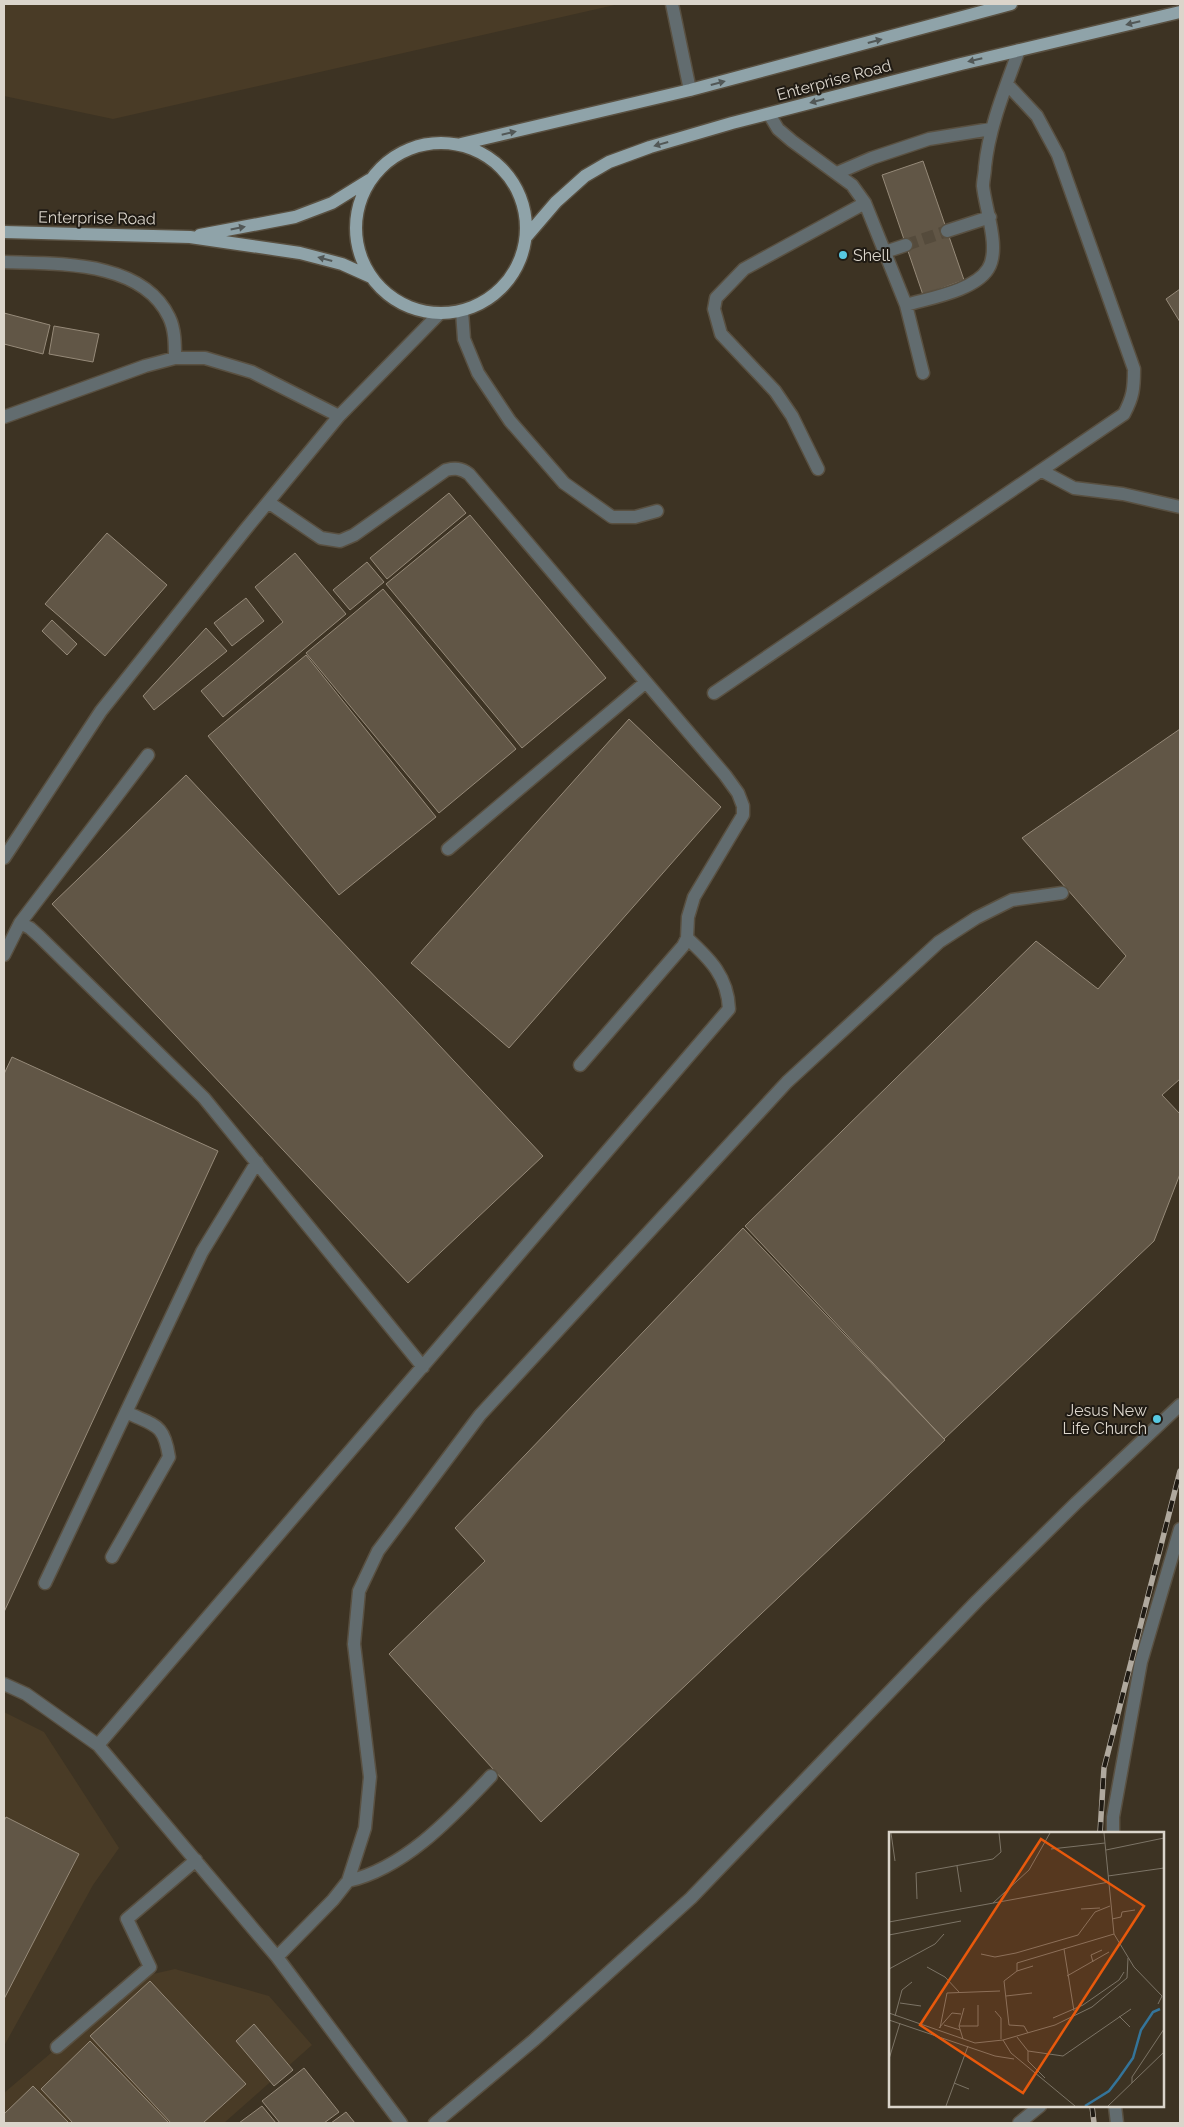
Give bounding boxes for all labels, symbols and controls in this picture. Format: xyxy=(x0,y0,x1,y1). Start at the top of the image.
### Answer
one-way arrow xyxy=(1125,19,1140,27)
one-way arrow xyxy=(867,36,882,44)
street label: Enterprise Road xyxy=(775,56,893,104)
one-way arrow xyxy=(967,56,982,64)
one-way arrow xyxy=(710,78,725,86)
one-way arrow xyxy=(810,98,825,106)
one-way arrow xyxy=(501,129,517,137)
one-way arrow xyxy=(653,140,668,148)
street label: Enterprise Road xyxy=(38,207,156,229)
one-way arrow xyxy=(230,223,246,231)
place label: Shell xyxy=(853,246,891,265)
marker: Shell xyxy=(837,249,849,261)
one-way arrow xyxy=(318,255,333,263)
place label: Jesus New Life Church xyxy=(1062,1401,1147,1438)
marker: Jesus New Life Church xyxy=(1151,1413,1163,1425)
inset map xyxy=(889,1832,1164,2107)

